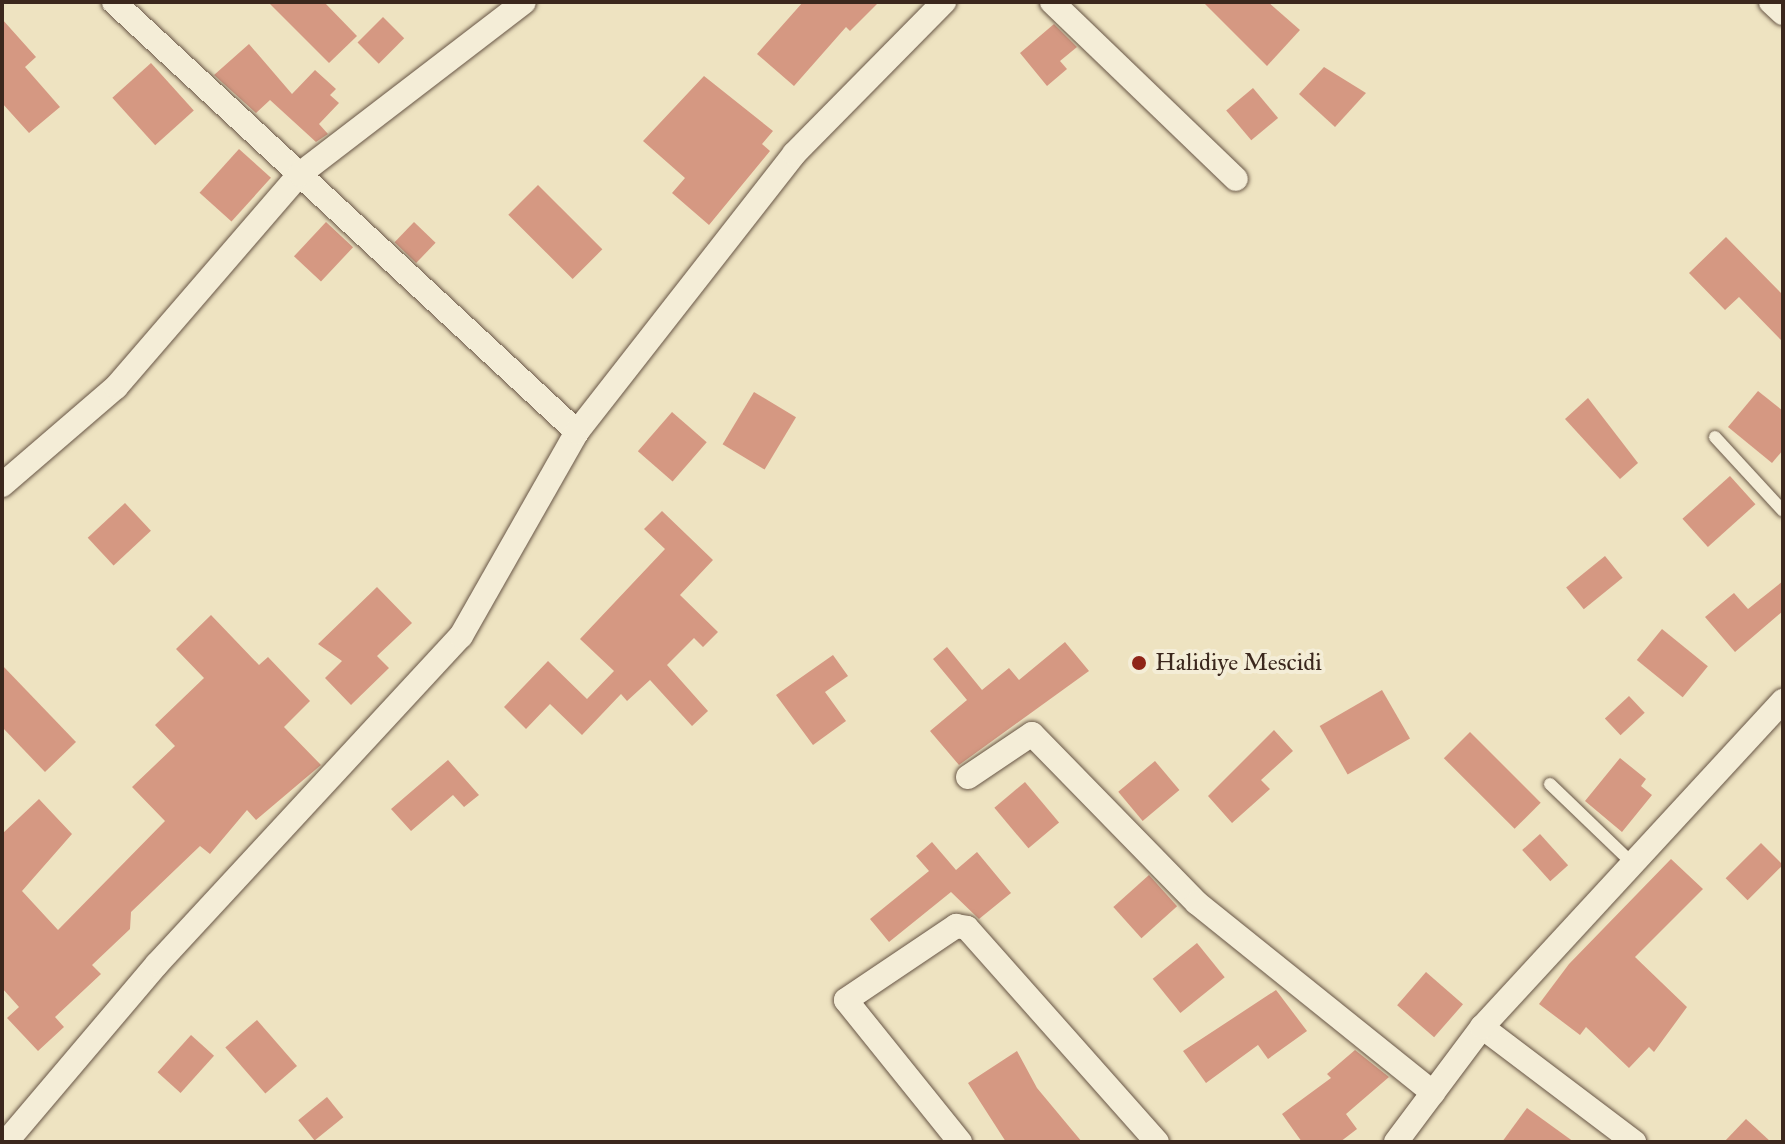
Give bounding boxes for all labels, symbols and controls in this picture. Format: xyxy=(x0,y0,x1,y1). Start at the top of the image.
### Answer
place label: Halidiye Mescidi xyxy=(1155,649,1322,677)
marker: Halidiye Mescidi xyxy=(1130,654,1148,672)

